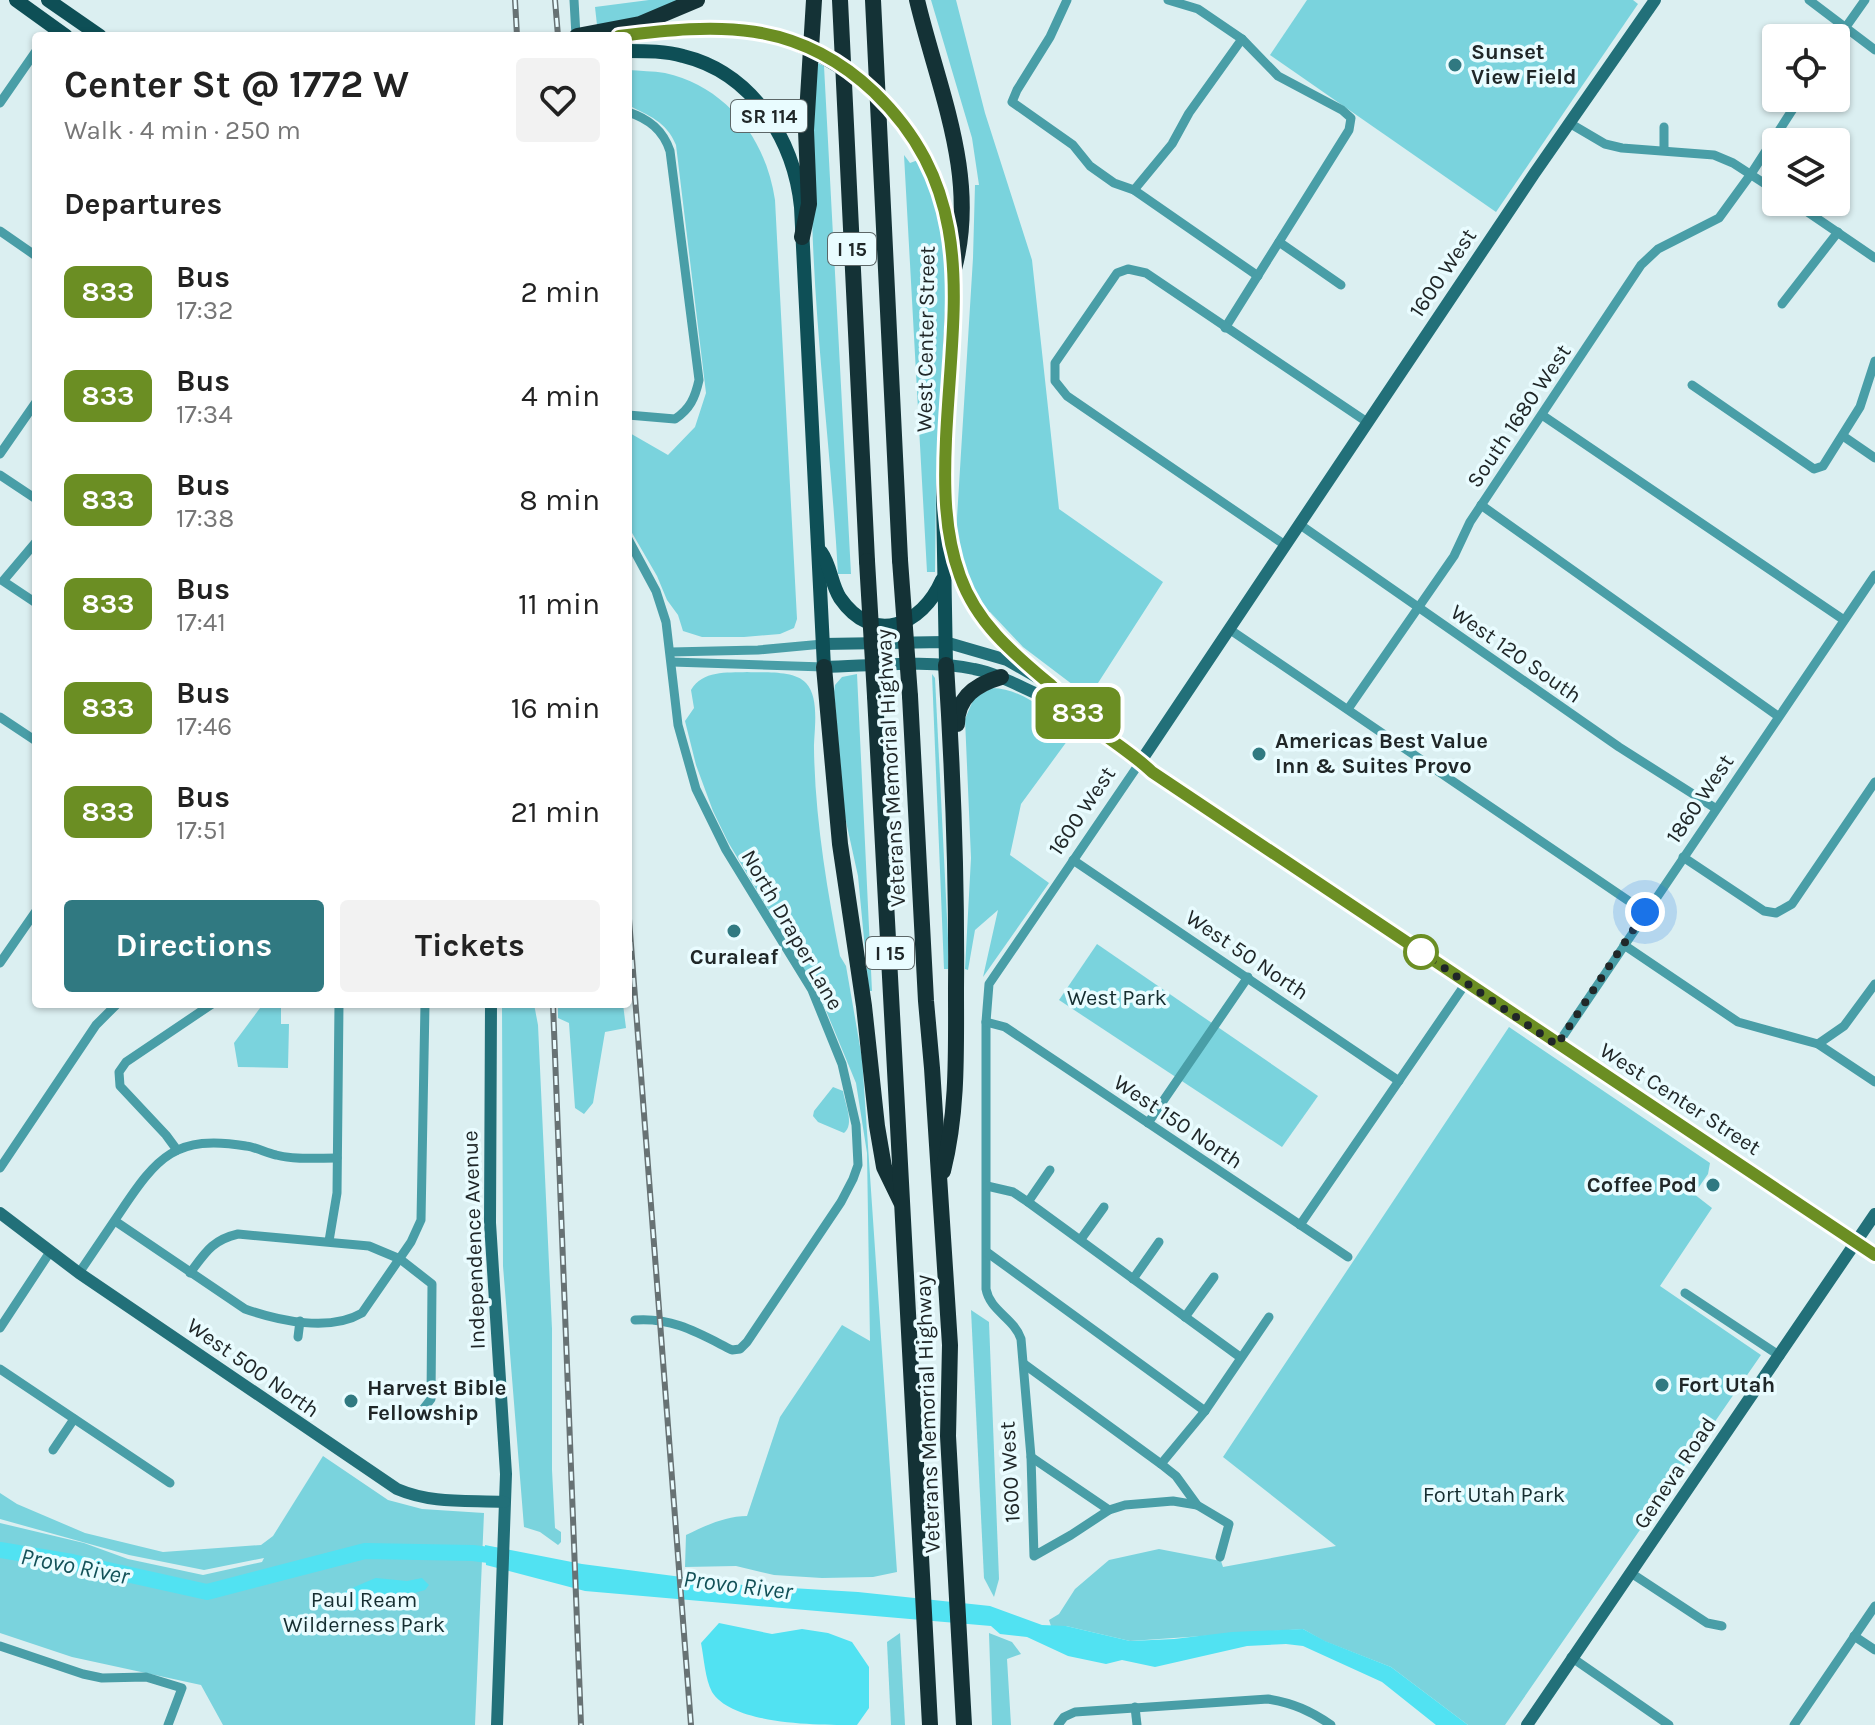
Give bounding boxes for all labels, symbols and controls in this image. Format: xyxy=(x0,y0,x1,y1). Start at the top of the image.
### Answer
map controls xyxy=(1762,24,1850,216)
button: locate xyxy=(1762,24,1850,112)
place label: Sunset View Field xyxy=(1471,39,1576,90)
marker: Sunset View Field xyxy=(1446,56,1464,74)
button: heart xyxy=(516,58,600,142)
text: Center St @ 1772 W xyxy=(64,62,409,107)
road number: SR 114 xyxy=(731,100,807,132)
text: Walk · 4 min · 250 m xyxy=(64,115,301,146)
button: layers xyxy=(1762,128,1850,216)
text: Departures xyxy=(64,186,222,222)
street label: 1600 West xyxy=(1404,224,1482,322)
road number: I 15 xyxy=(828,233,876,265)
street label: West Center Street xyxy=(911,246,941,432)
text: Bus xyxy=(176,259,230,295)
text: 2 min xyxy=(520,274,600,310)
text: 833 xyxy=(82,275,134,308)
text: 17:32 xyxy=(176,295,233,326)
street label: South 1680 West xyxy=(1461,339,1577,493)
text: Bus xyxy=(176,363,230,399)
text: 4 min xyxy=(521,378,600,414)
text: 833 xyxy=(82,379,134,412)
text: 17:34 xyxy=(176,399,233,430)
text: Bus xyxy=(176,467,230,503)
text: 8 min xyxy=(519,482,600,518)
text: 833 xyxy=(82,483,134,516)
text: 17:38 xyxy=(176,503,234,534)
text: Bus xyxy=(176,571,230,607)
text: 11 min xyxy=(518,586,600,622)
text: 833 xyxy=(82,587,134,620)
street label: West 120 South xyxy=(1446,599,1586,709)
text: 17:41 xyxy=(176,607,226,638)
street label: Veterans Memorial Highway xyxy=(871,628,911,908)
text: Bus xyxy=(176,675,230,711)
line badge: 833 xyxy=(1032,687,1124,739)
text: 16 min xyxy=(511,690,600,726)
text: 833 xyxy=(82,691,134,724)
text: 833 xyxy=(1052,696,1104,729)
text: 17:46 xyxy=(176,711,232,742)
place label: Americas Best Value Inn & Suites Provo xyxy=(1275,728,1488,779)
marker: Americas Best Value Inn & Suites Provo xyxy=(1250,745,1268,763)
street label: 1860 West xyxy=(1661,750,1739,848)
street label: 1600 West xyxy=(1043,762,1121,860)
text: Bus xyxy=(176,779,230,815)
text: 21 min xyxy=(510,794,600,830)
text: 833 xyxy=(82,795,134,828)
text: 17:51 xyxy=(176,815,226,846)
street label: North Draper Lane xyxy=(736,845,848,1015)
your location xyxy=(1625,892,1665,932)
button: Directions xyxy=(64,900,324,992)
button: Tickets xyxy=(340,900,600,992)
street label: West 50 North xyxy=(1181,904,1313,1006)
marker: Curaleaf xyxy=(725,922,743,940)
unlabelled marker xyxy=(1404,935,1438,969)
road number: I 15 xyxy=(866,937,914,969)
place label: Curaleaf xyxy=(690,944,779,970)
park label: West Park xyxy=(1067,985,1167,1011)
street label: West Center Street xyxy=(1595,1037,1765,1161)
street label: West 150 North xyxy=(1109,1069,1247,1175)
street label: Independence Avenue xyxy=(457,1130,491,1350)
place label: Coffee Pod xyxy=(1587,1172,1697,1198)
marker: Coffee Pod xyxy=(1704,1176,1722,1194)
street label: Veterans Memorial Highway xyxy=(910,1274,946,1554)
street label: West 500 North xyxy=(182,1313,324,1423)
place label: Fort Utah xyxy=(1678,1372,1775,1398)
place label: Harvest Bible Fellowship xyxy=(367,1375,506,1426)
marker: Fort Utah xyxy=(1653,1376,1671,1394)
marker: Harvest Bible Fellowship xyxy=(342,1392,360,1410)
street label: Geneva Road xyxy=(1628,1412,1722,1534)
street label: 1600 West xyxy=(994,1421,1026,1523)
park label: Fort Utah Park xyxy=(1423,1482,1565,1508)
water label: Provo River xyxy=(18,1542,132,1590)
water label: Provo River xyxy=(682,1564,795,1606)
park label: Paul Ream Wilderness Park xyxy=(283,1587,445,1638)

